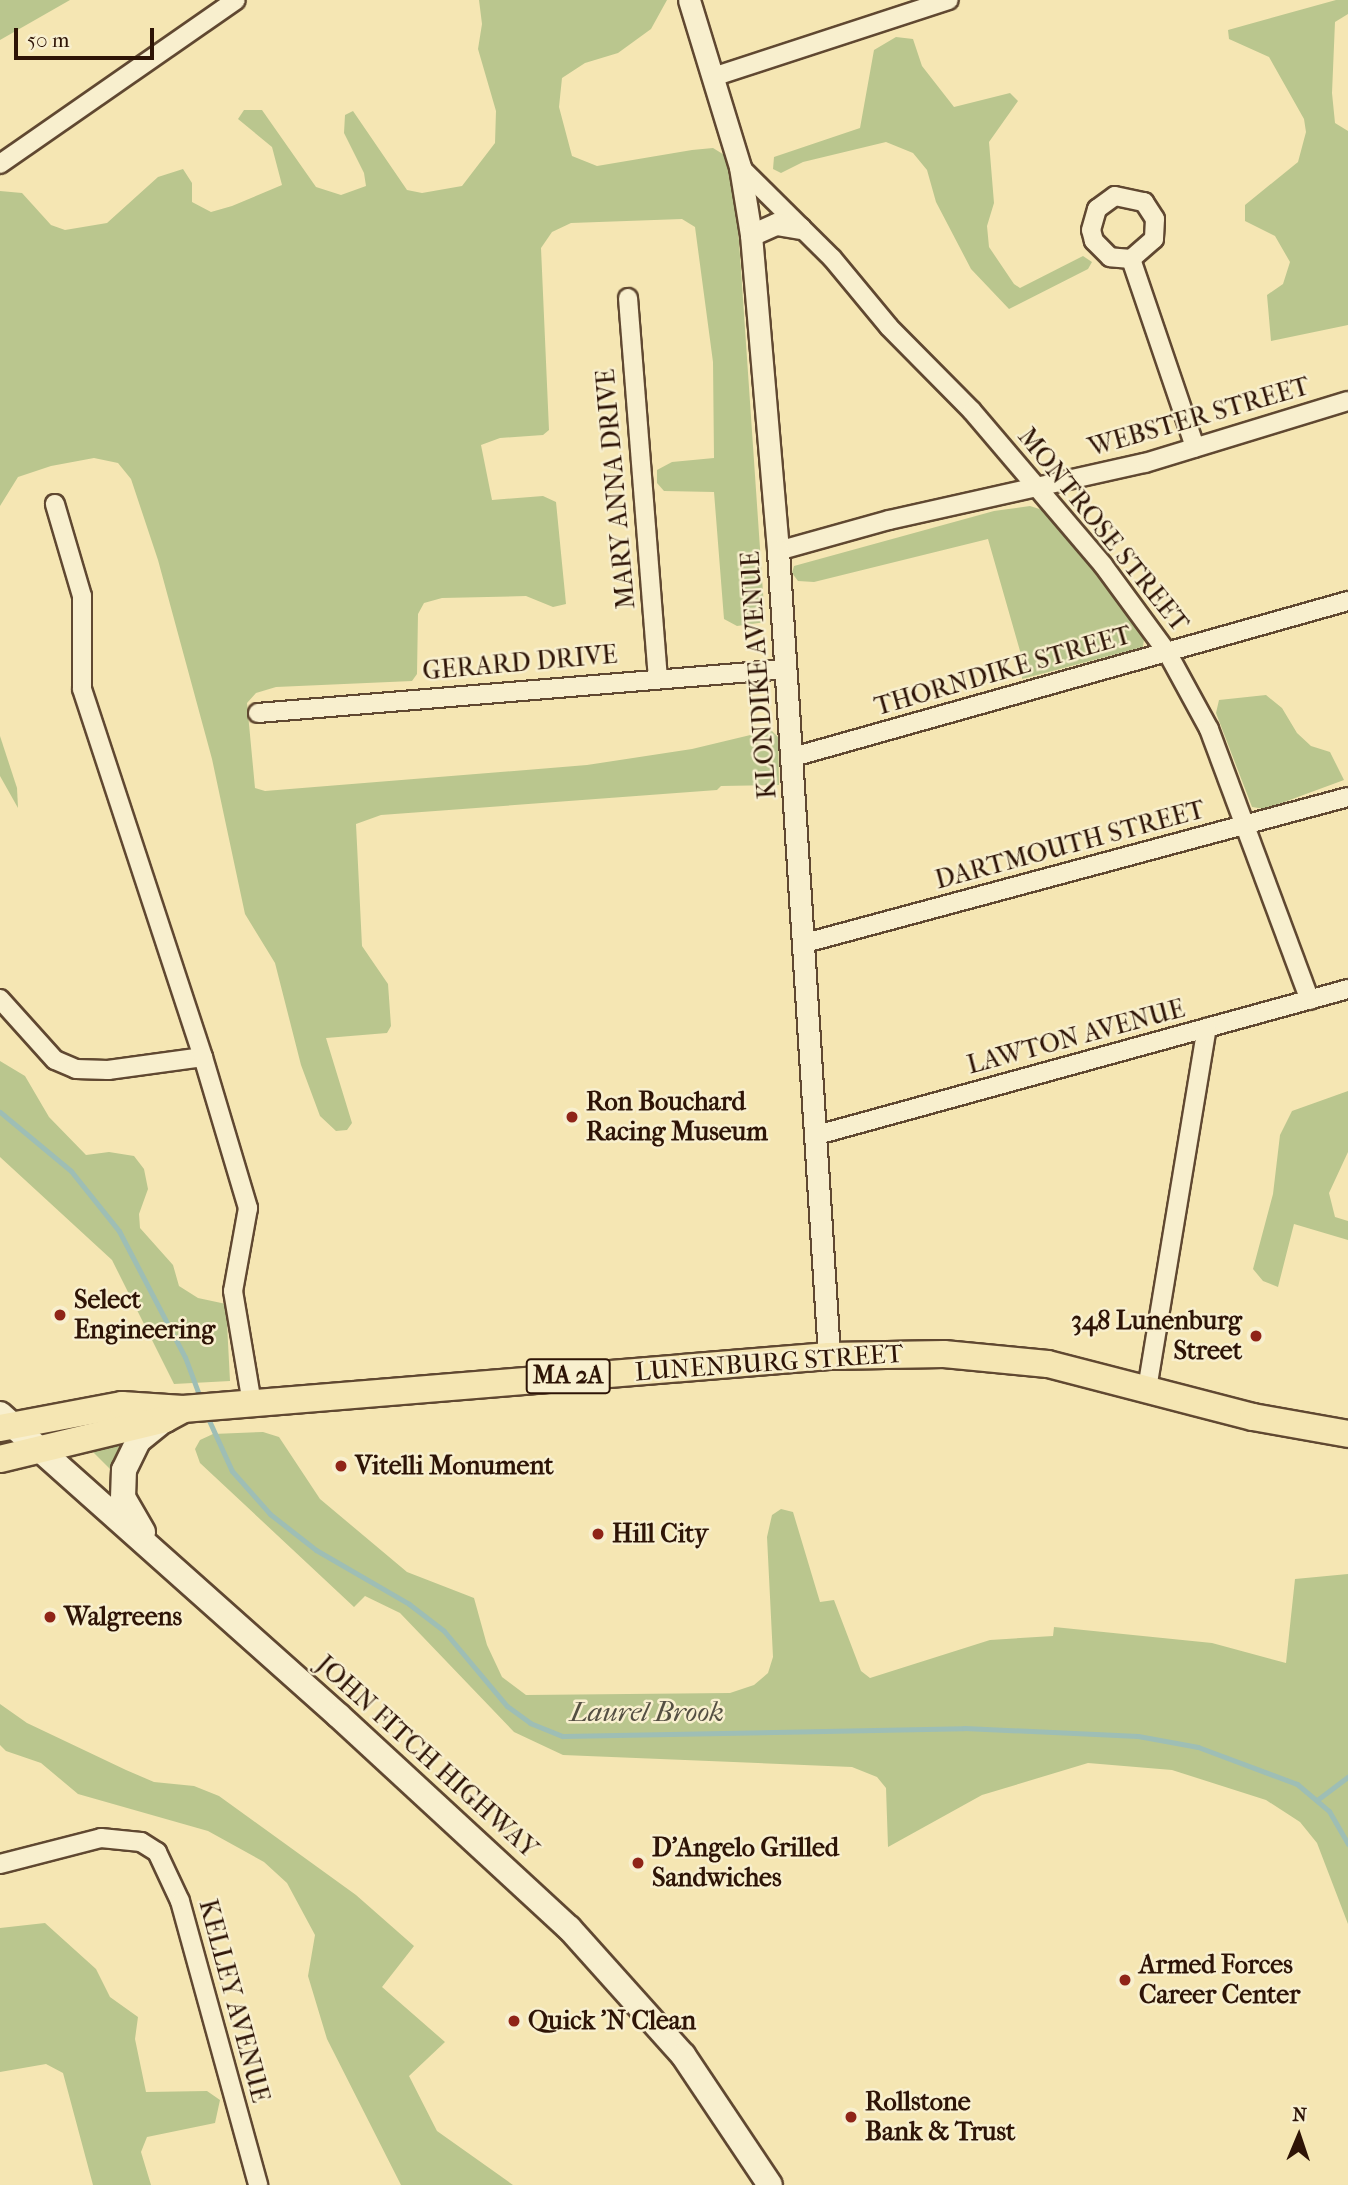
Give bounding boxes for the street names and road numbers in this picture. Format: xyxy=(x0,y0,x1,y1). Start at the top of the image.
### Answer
street label: MARY ANNA DRIVE xyxy=(590,368,642,610)
street label: WEBSTER STREET xyxy=(1085,370,1313,464)
street label: MONTROSE STREET xyxy=(1011,422,1195,638)
street label: KLONDIKE AVENUE xyxy=(735,550,783,800)
street label: THORNDIKE STREET xyxy=(871,619,1135,723)
street label: GERARD DRIVE xyxy=(421,639,619,687)
street label: DARTMOUTH STREET xyxy=(932,794,1208,896)
street label: LAWTON AVENUE xyxy=(964,993,1188,1081)
street label: LUNENBURG STREET xyxy=(634,1338,904,1388)
road number: MA 2A xyxy=(524,1356,612,1396)
street label: JOHN FITCH HIGHWAY xyxy=(310,1649,544,1865)
street label: KELLEY AVENUE xyxy=(192,1896,276,2106)

